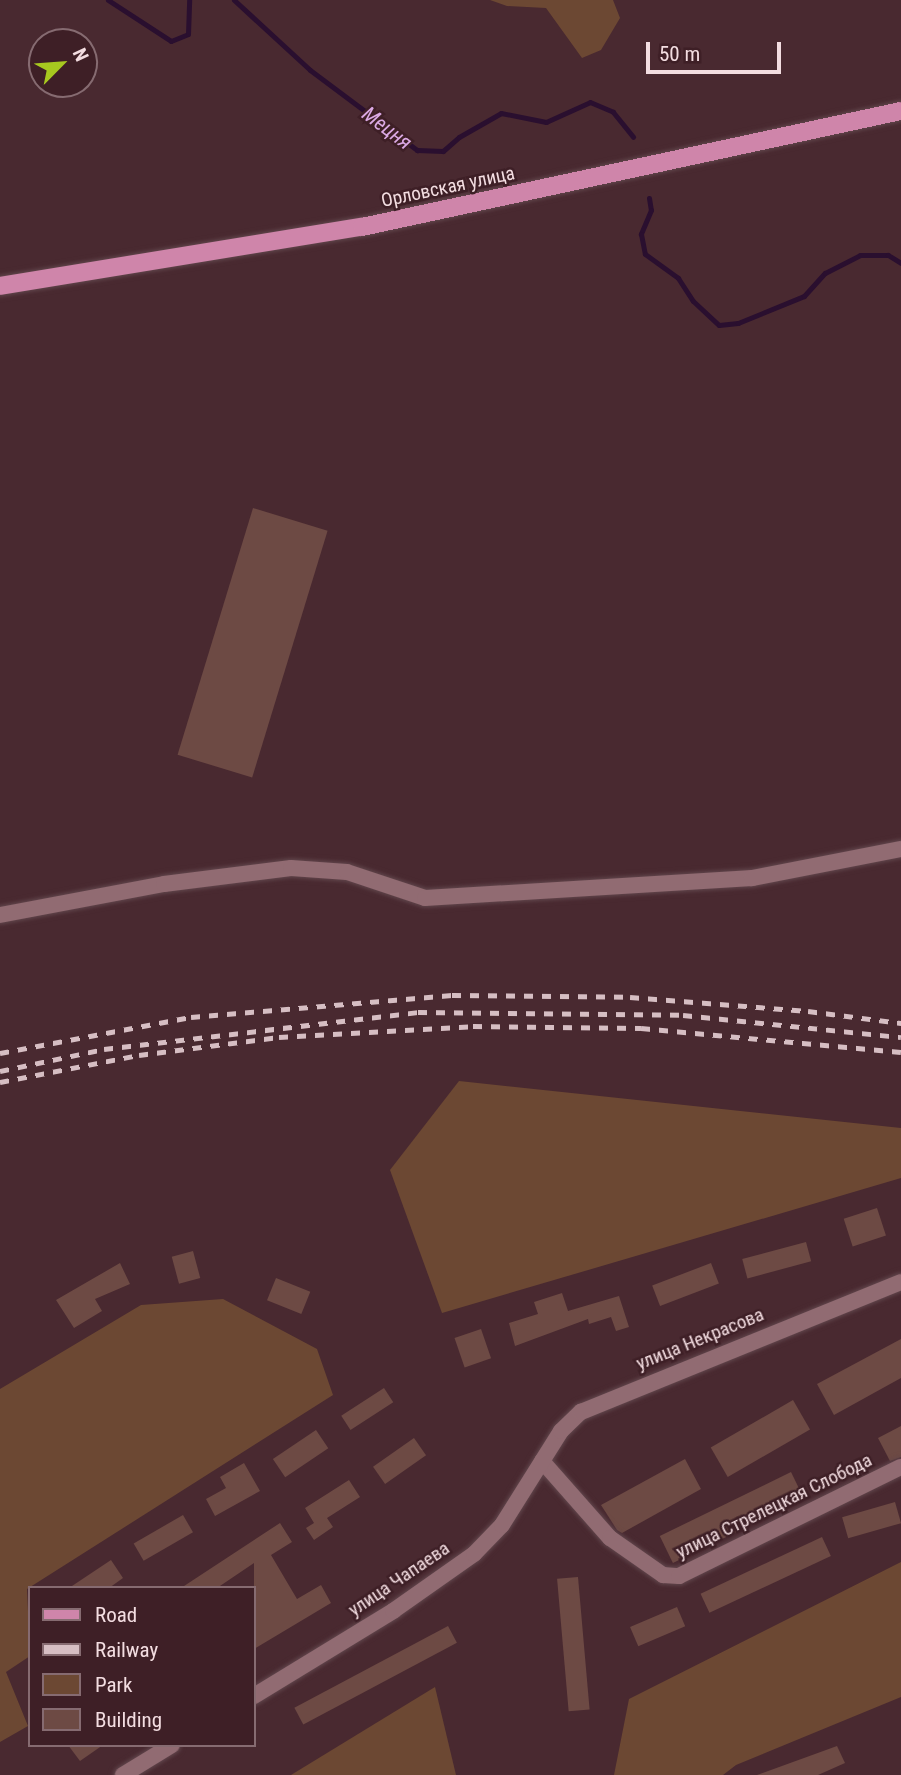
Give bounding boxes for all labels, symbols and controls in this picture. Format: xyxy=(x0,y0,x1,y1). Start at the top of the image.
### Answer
north arrow xyxy=(28,28,98,98)
scale bar xyxy=(649,28,784,72)
text: 50 m xyxy=(659,42,700,66)
text: N xyxy=(68,45,94,65)
water label: Мецня xyxy=(357,101,417,155)
street label: Орловская улица xyxy=(379,162,517,212)
street label: улица Некрасова xyxy=(633,1303,767,1375)
street label: улица Стрелецкая Слобода xyxy=(672,1449,876,1563)
street label: улица Чапаева xyxy=(344,1537,454,1621)
legend xyxy=(28,1586,256,1747)
text: Road xyxy=(95,1603,137,1627)
text: Railway xyxy=(95,1638,158,1662)
text: Park xyxy=(95,1673,132,1697)
text: Building xyxy=(95,1708,162,1732)

